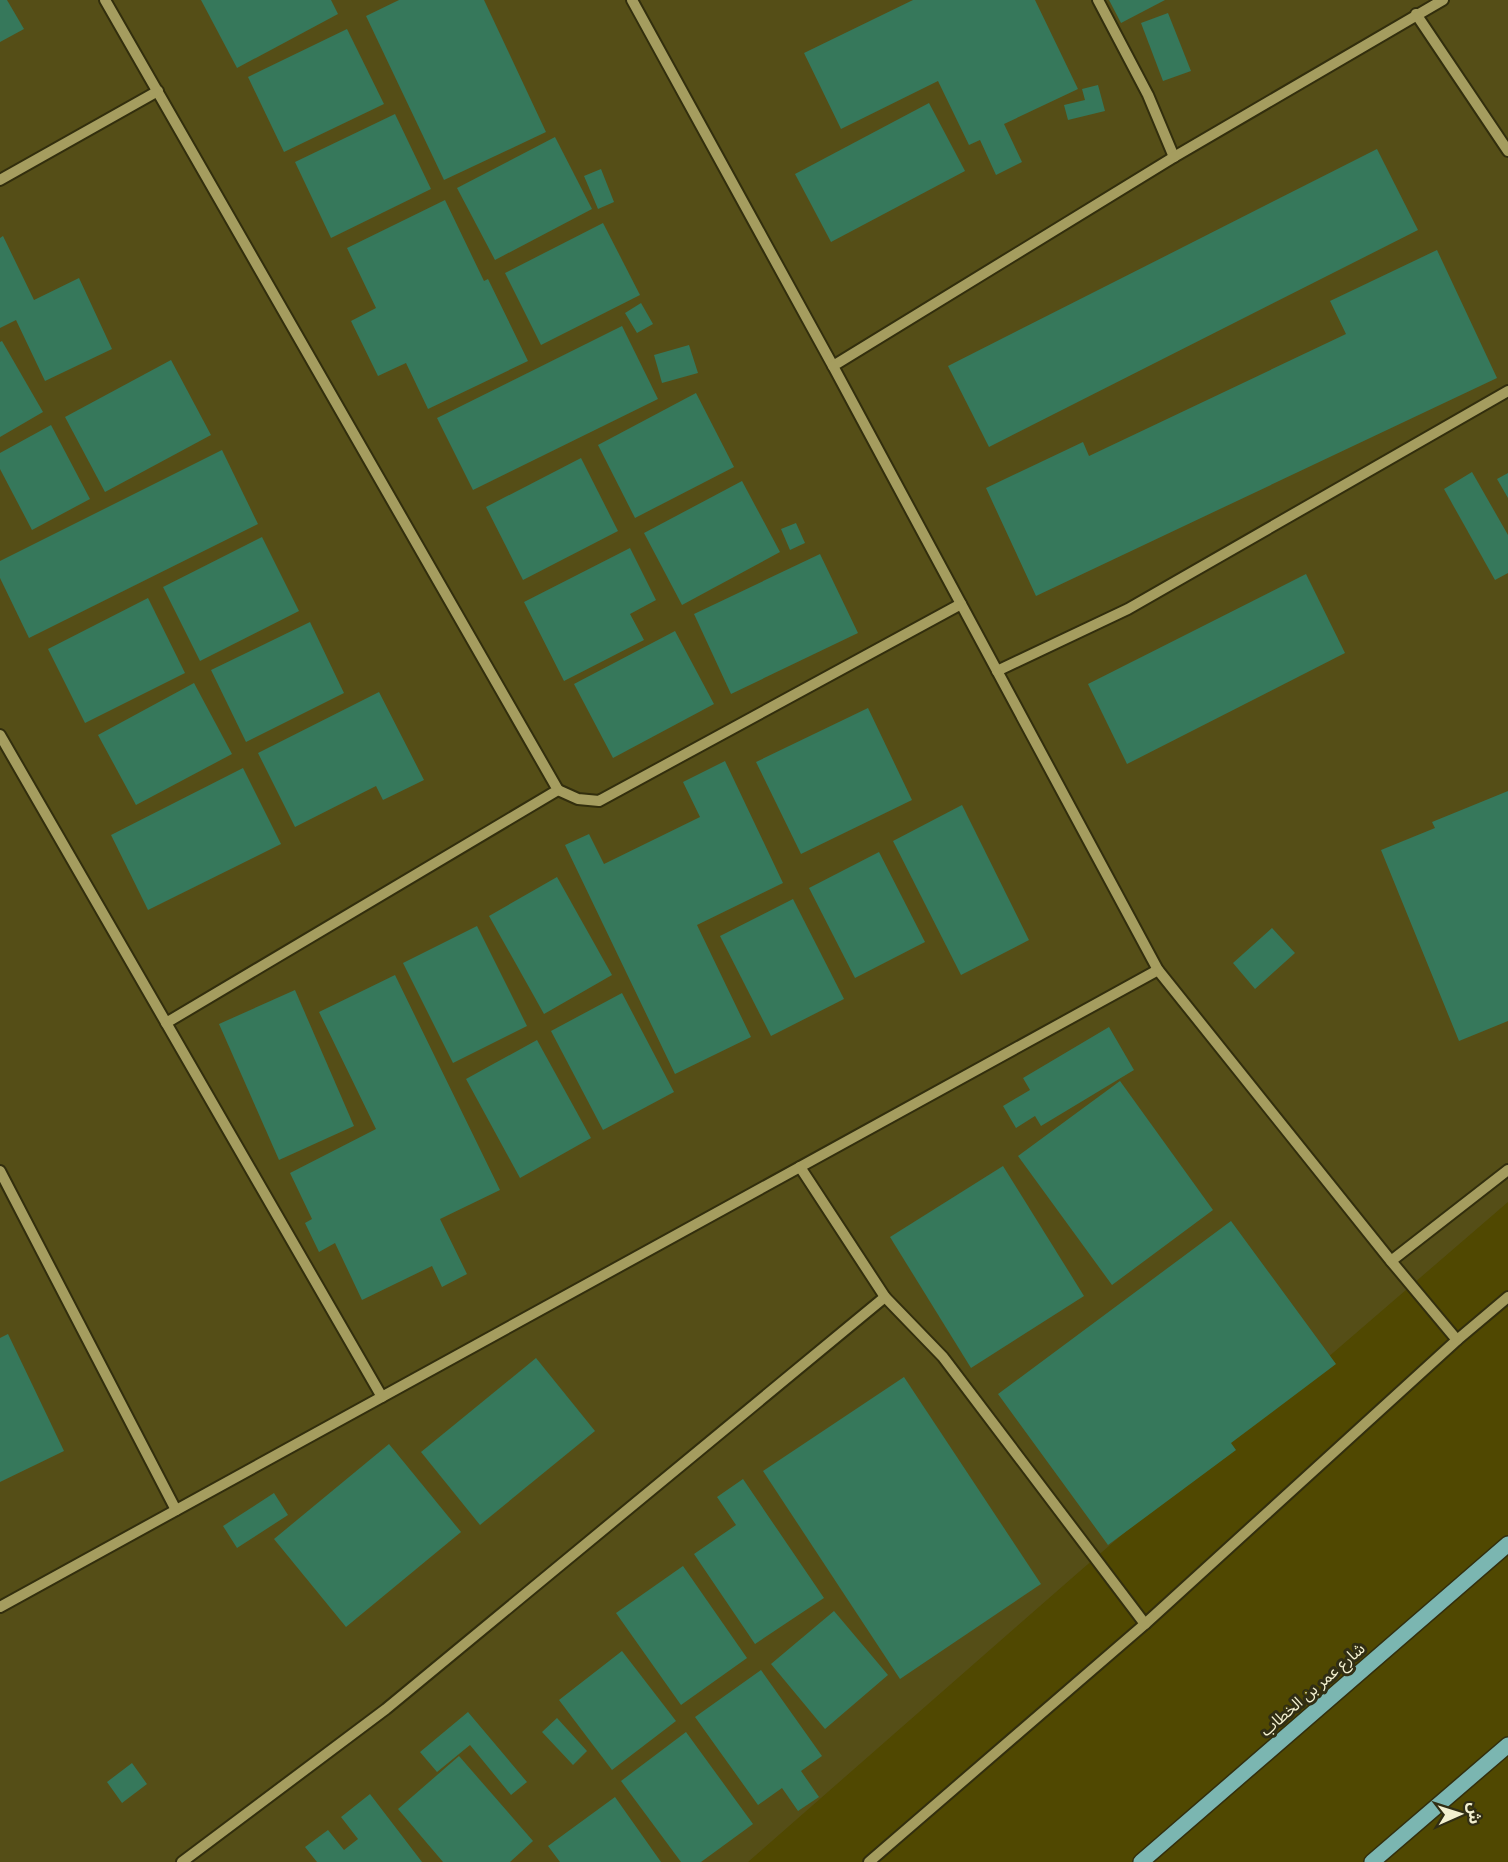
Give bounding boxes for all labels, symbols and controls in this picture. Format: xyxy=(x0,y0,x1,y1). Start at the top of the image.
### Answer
street label: شارع عمر بن الخطاب xyxy=(1255,1637,1371,1742)
north arrow xyxy=(1430,1784,1490,1844)
text: ش xyxy=(1463,1802,1487,1825)

